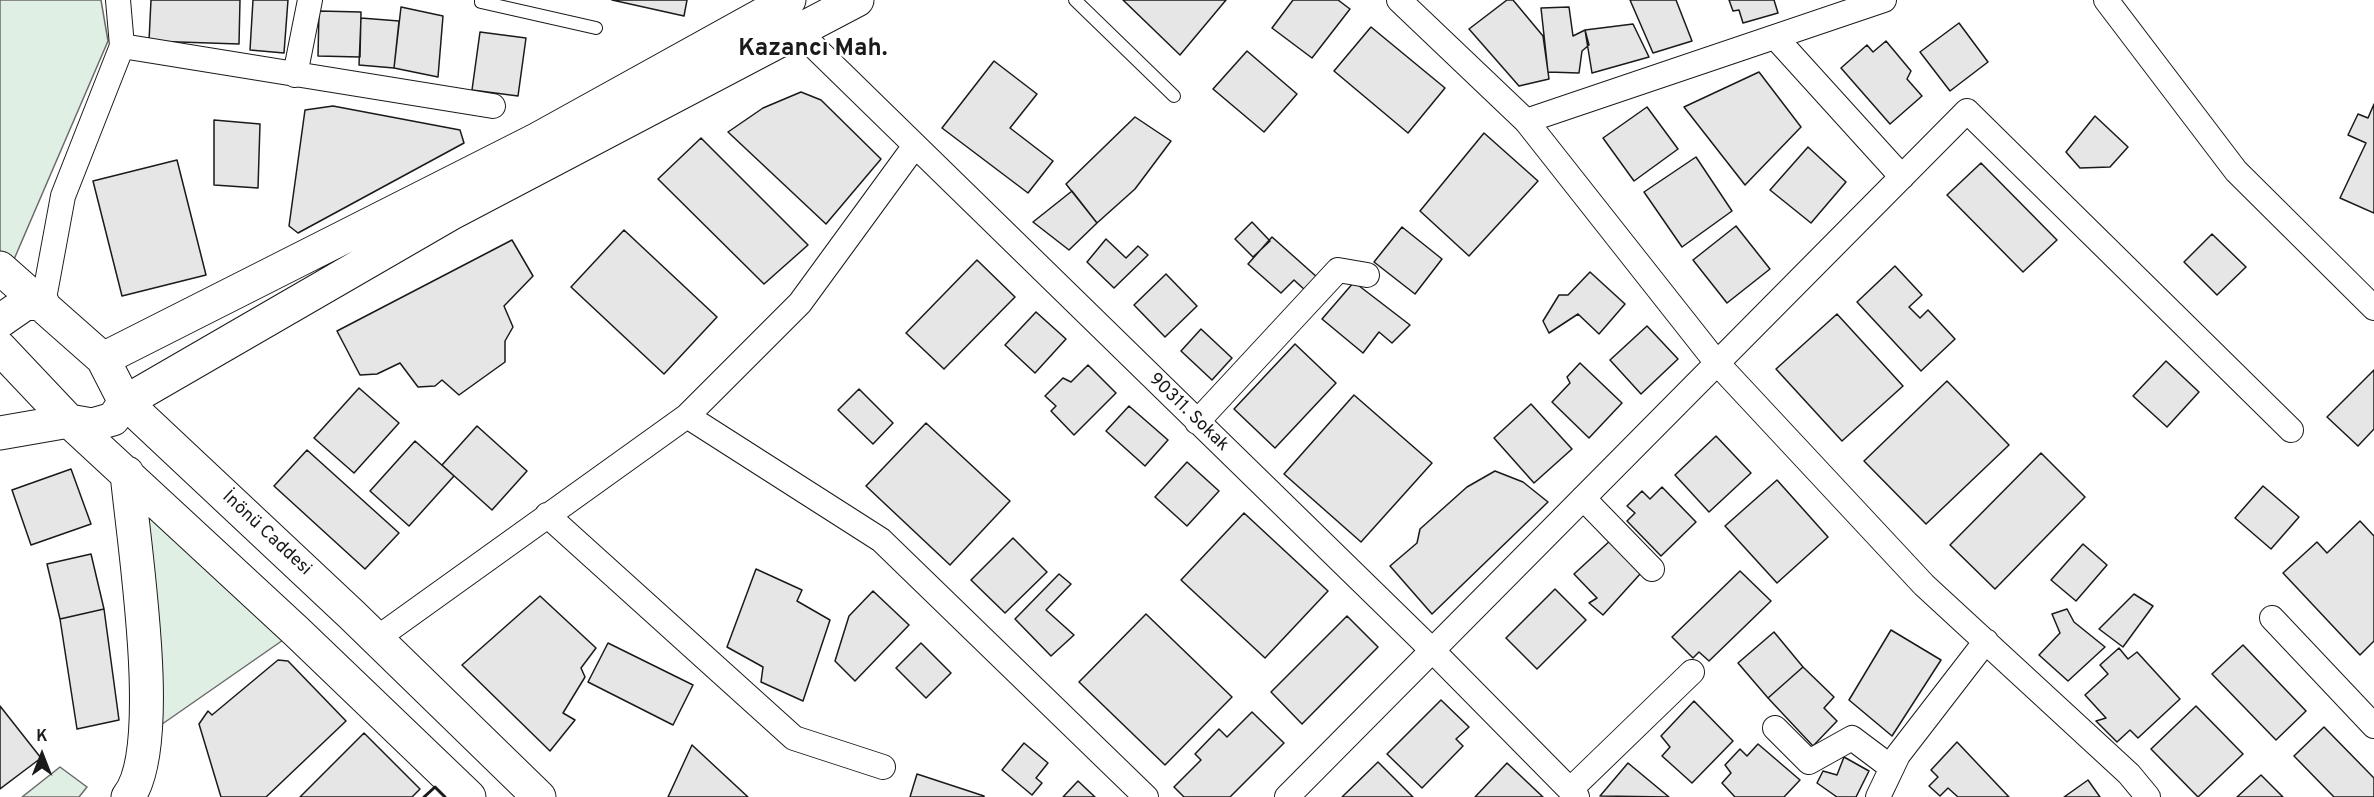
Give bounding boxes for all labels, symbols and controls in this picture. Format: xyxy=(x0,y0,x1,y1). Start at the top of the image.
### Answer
district label: Kazancı Mah. xyxy=(738,36,888,64)
street label: 90311. Sokak xyxy=(1143,369,1233,457)
street label: İnönü Caddesi xyxy=(217,487,315,581)
north arrow xyxy=(12,725,72,785)
text: K xyxy=(36,727,48,747)

